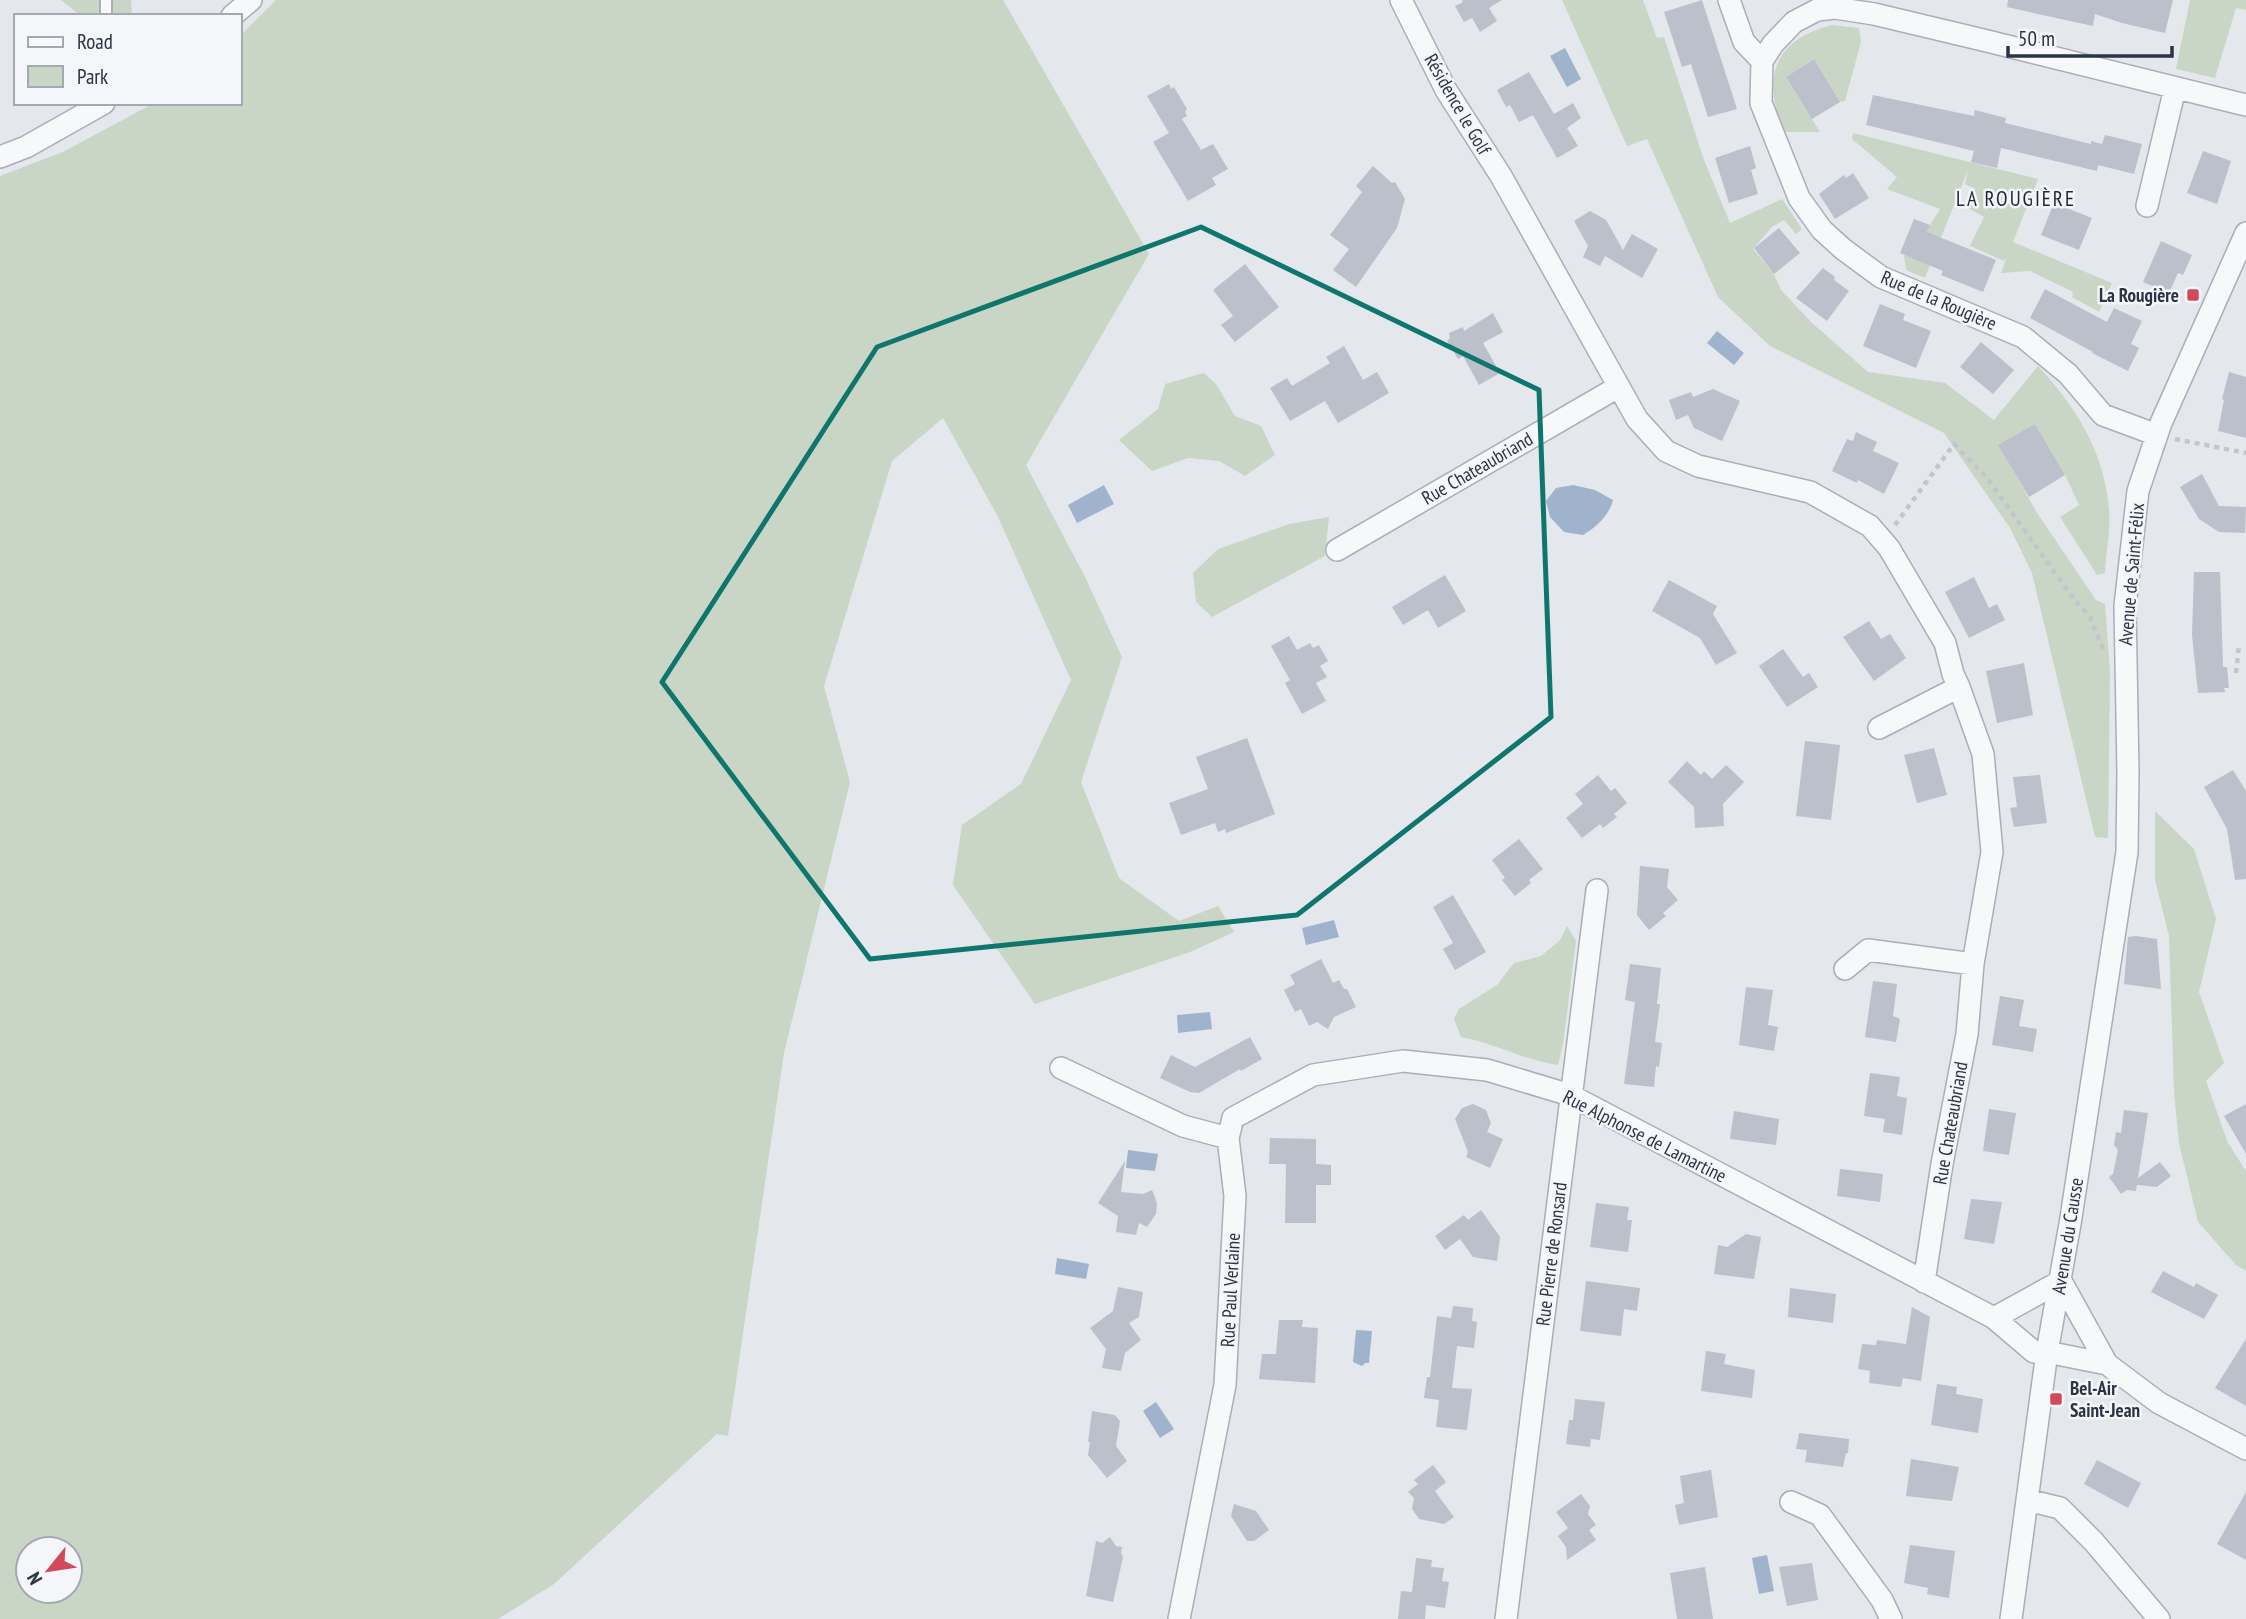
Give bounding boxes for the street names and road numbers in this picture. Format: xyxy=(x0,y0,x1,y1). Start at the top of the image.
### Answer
street label: Résidence le Golf xyxy=(1419,49,1497,160)
street label: Rue de la Rougière xyxy=(1877,265,2001,335)
street label: Rue Chateaubriand xyxy=(1417,427,1537,509)
street label: Avenue de Saint-Félix xyxy=(2113,502,2149,646)
street label: Rue Chateaubriand xyxy=(1927,1060,1973,1186)
street label: Rue Alphonse de Lamartine xyxy=(1559,1084,1731,1188)
street label: Avenue du Causse xyxy=(2046,1176,2088,1296)
street label: Rue Pierre de Ronsard xyxy=(1530,1181,1572,1327)
street label: Rue Paul Verlaine xyxy=(1215,1232,1245,1348)

